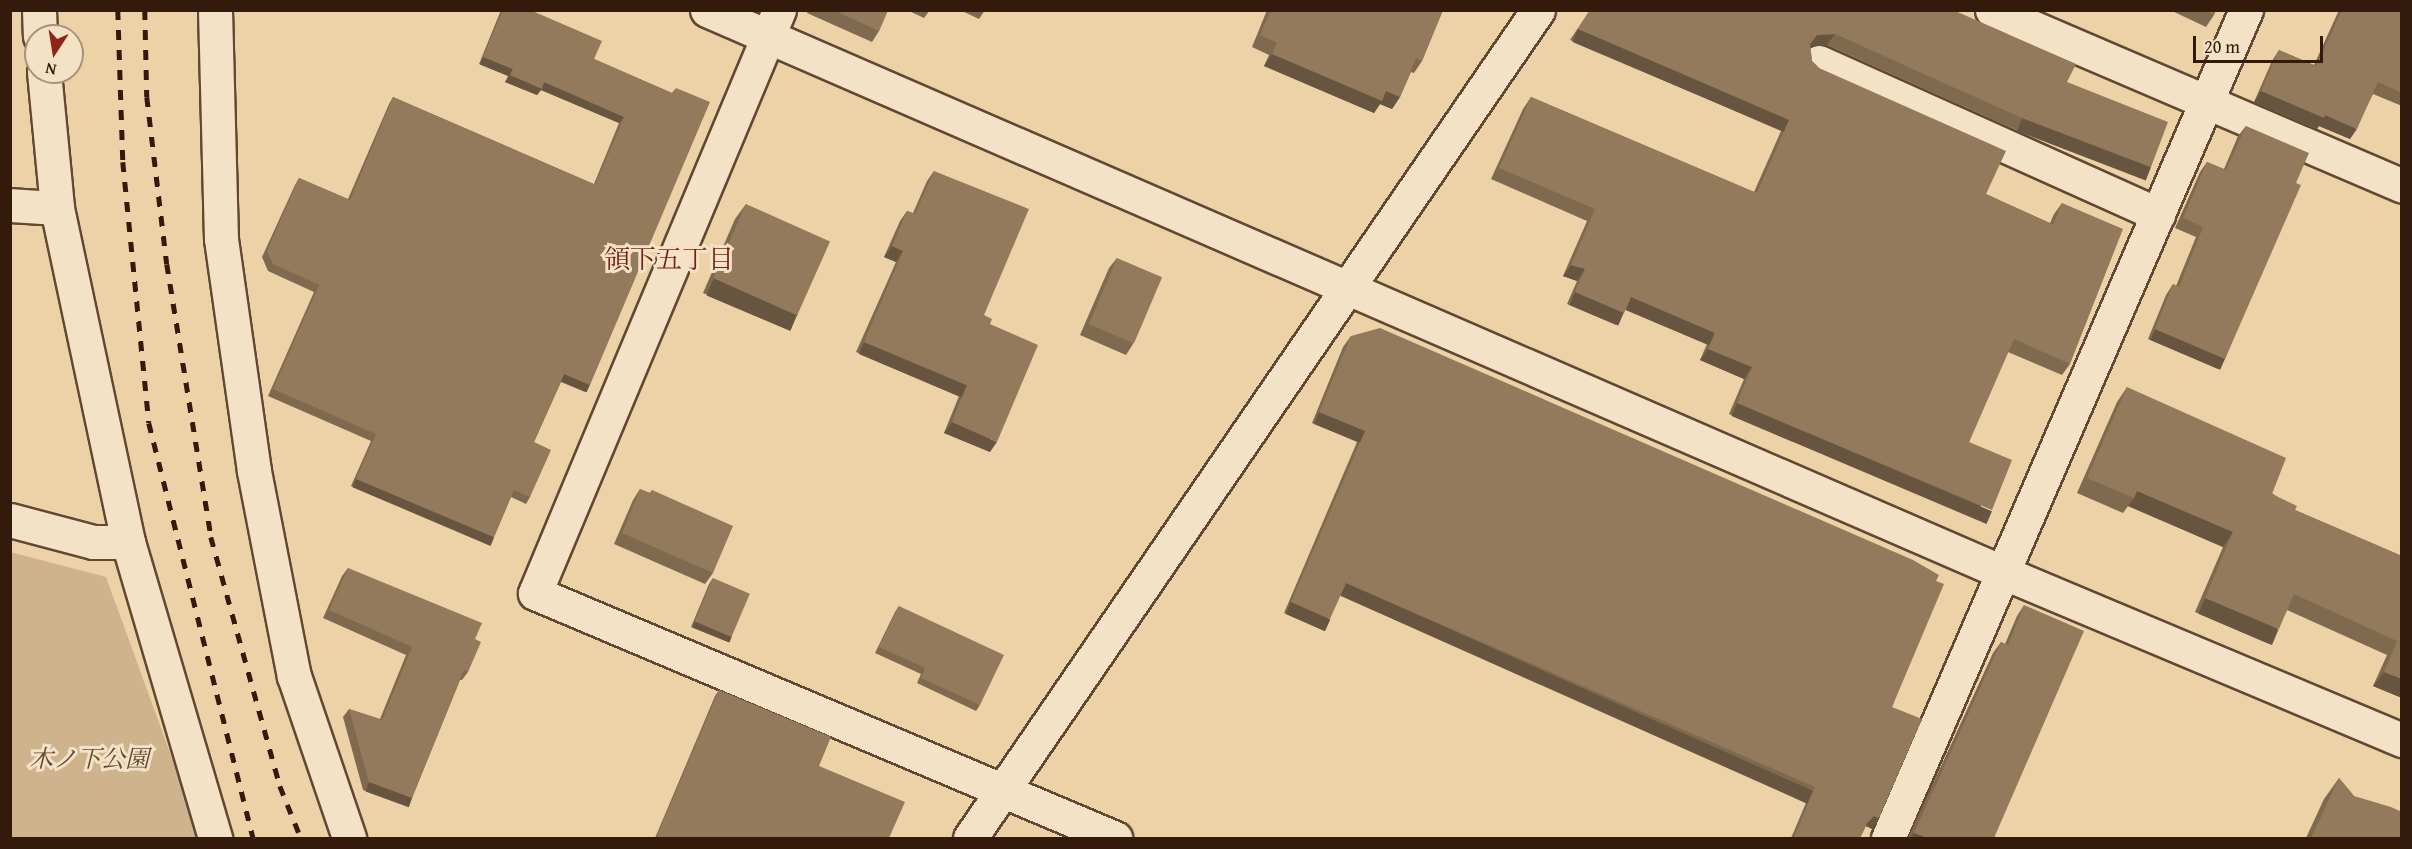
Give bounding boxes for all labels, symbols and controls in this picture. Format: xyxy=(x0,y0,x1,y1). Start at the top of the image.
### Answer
north arrow xyxy=(24,24,84,84)
scale bar xyxy=(2196,24,2326,62)
text: 20 m xyxy=(2204,33,2240,60)
text: N xyxy=(43,57,58,83)
district label: 領下五丁目 xyxy=(604,243,734,275)
park label: 木ノ下公園 xyxy=(29,745,149,773)

